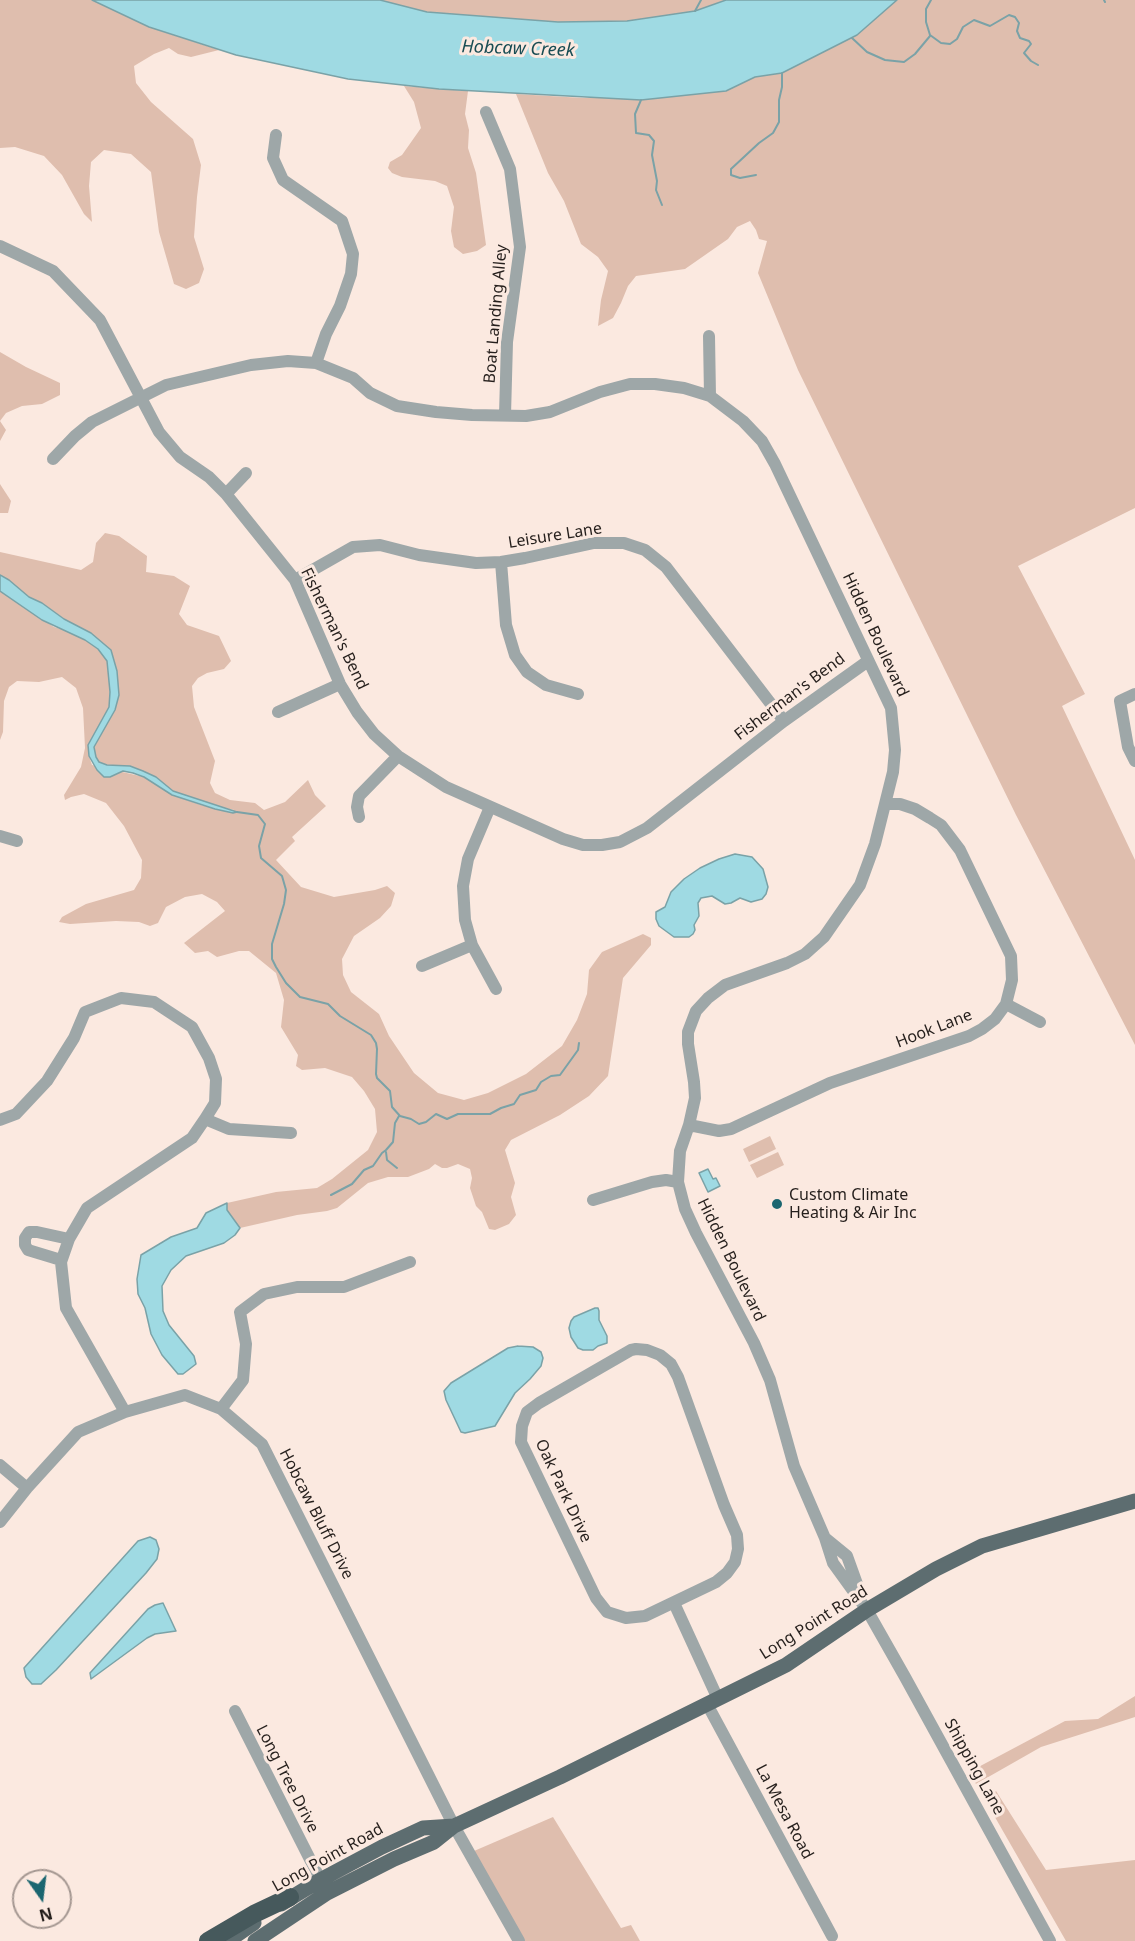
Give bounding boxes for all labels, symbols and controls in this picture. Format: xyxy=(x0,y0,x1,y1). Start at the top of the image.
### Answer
water label: Hobcaw Creek xyxy=(461,36,575,62)
street label: Boat Landing Alley xyxy=(480,244,512,384)
street label: Leisure Lane xyxy=(507,519,603,553)
street label: Fisherman's Bend xyxy=(296,565,372,693)
street label: Hidden Boulevard xyxy=(838,570,912,700)
street label: Fisherman's Bend xyxy=(731,649,849,745)
street label: Hook Lane xyxy=(893,1006,975,1052)
place label: Custom Climate Heating & Air Inc xyxy=(789,1185,917,1223)
street label: Hidden Boulevard xyxy=(693,1195,769,1325)
marker: Custom Climate Heating & Air Inc xyxy=(770,1197,784,1211)
street label: Oak Park Drive xyxy=(531,1436,595,1546)
street label: Hobcaw Bluff Drive xyxy=(275,1446,357,1582)
street label: Long Point Road xyxy=(756,1582,872,1664)
street label: Shipping Lane xyxy=(940,1716,1008,1818)
street label: Long Tree Drive xyxy=(252,1722,322,1836)
street label: La Mesa Road xyxy=(751,1761,817,1863)
street label: Long Point Road xyxy=(269,1820,387,1896)
north arrow xyxy=(12,1869,72,1929)
text: N xyxy=(37,1902,55,1927)

